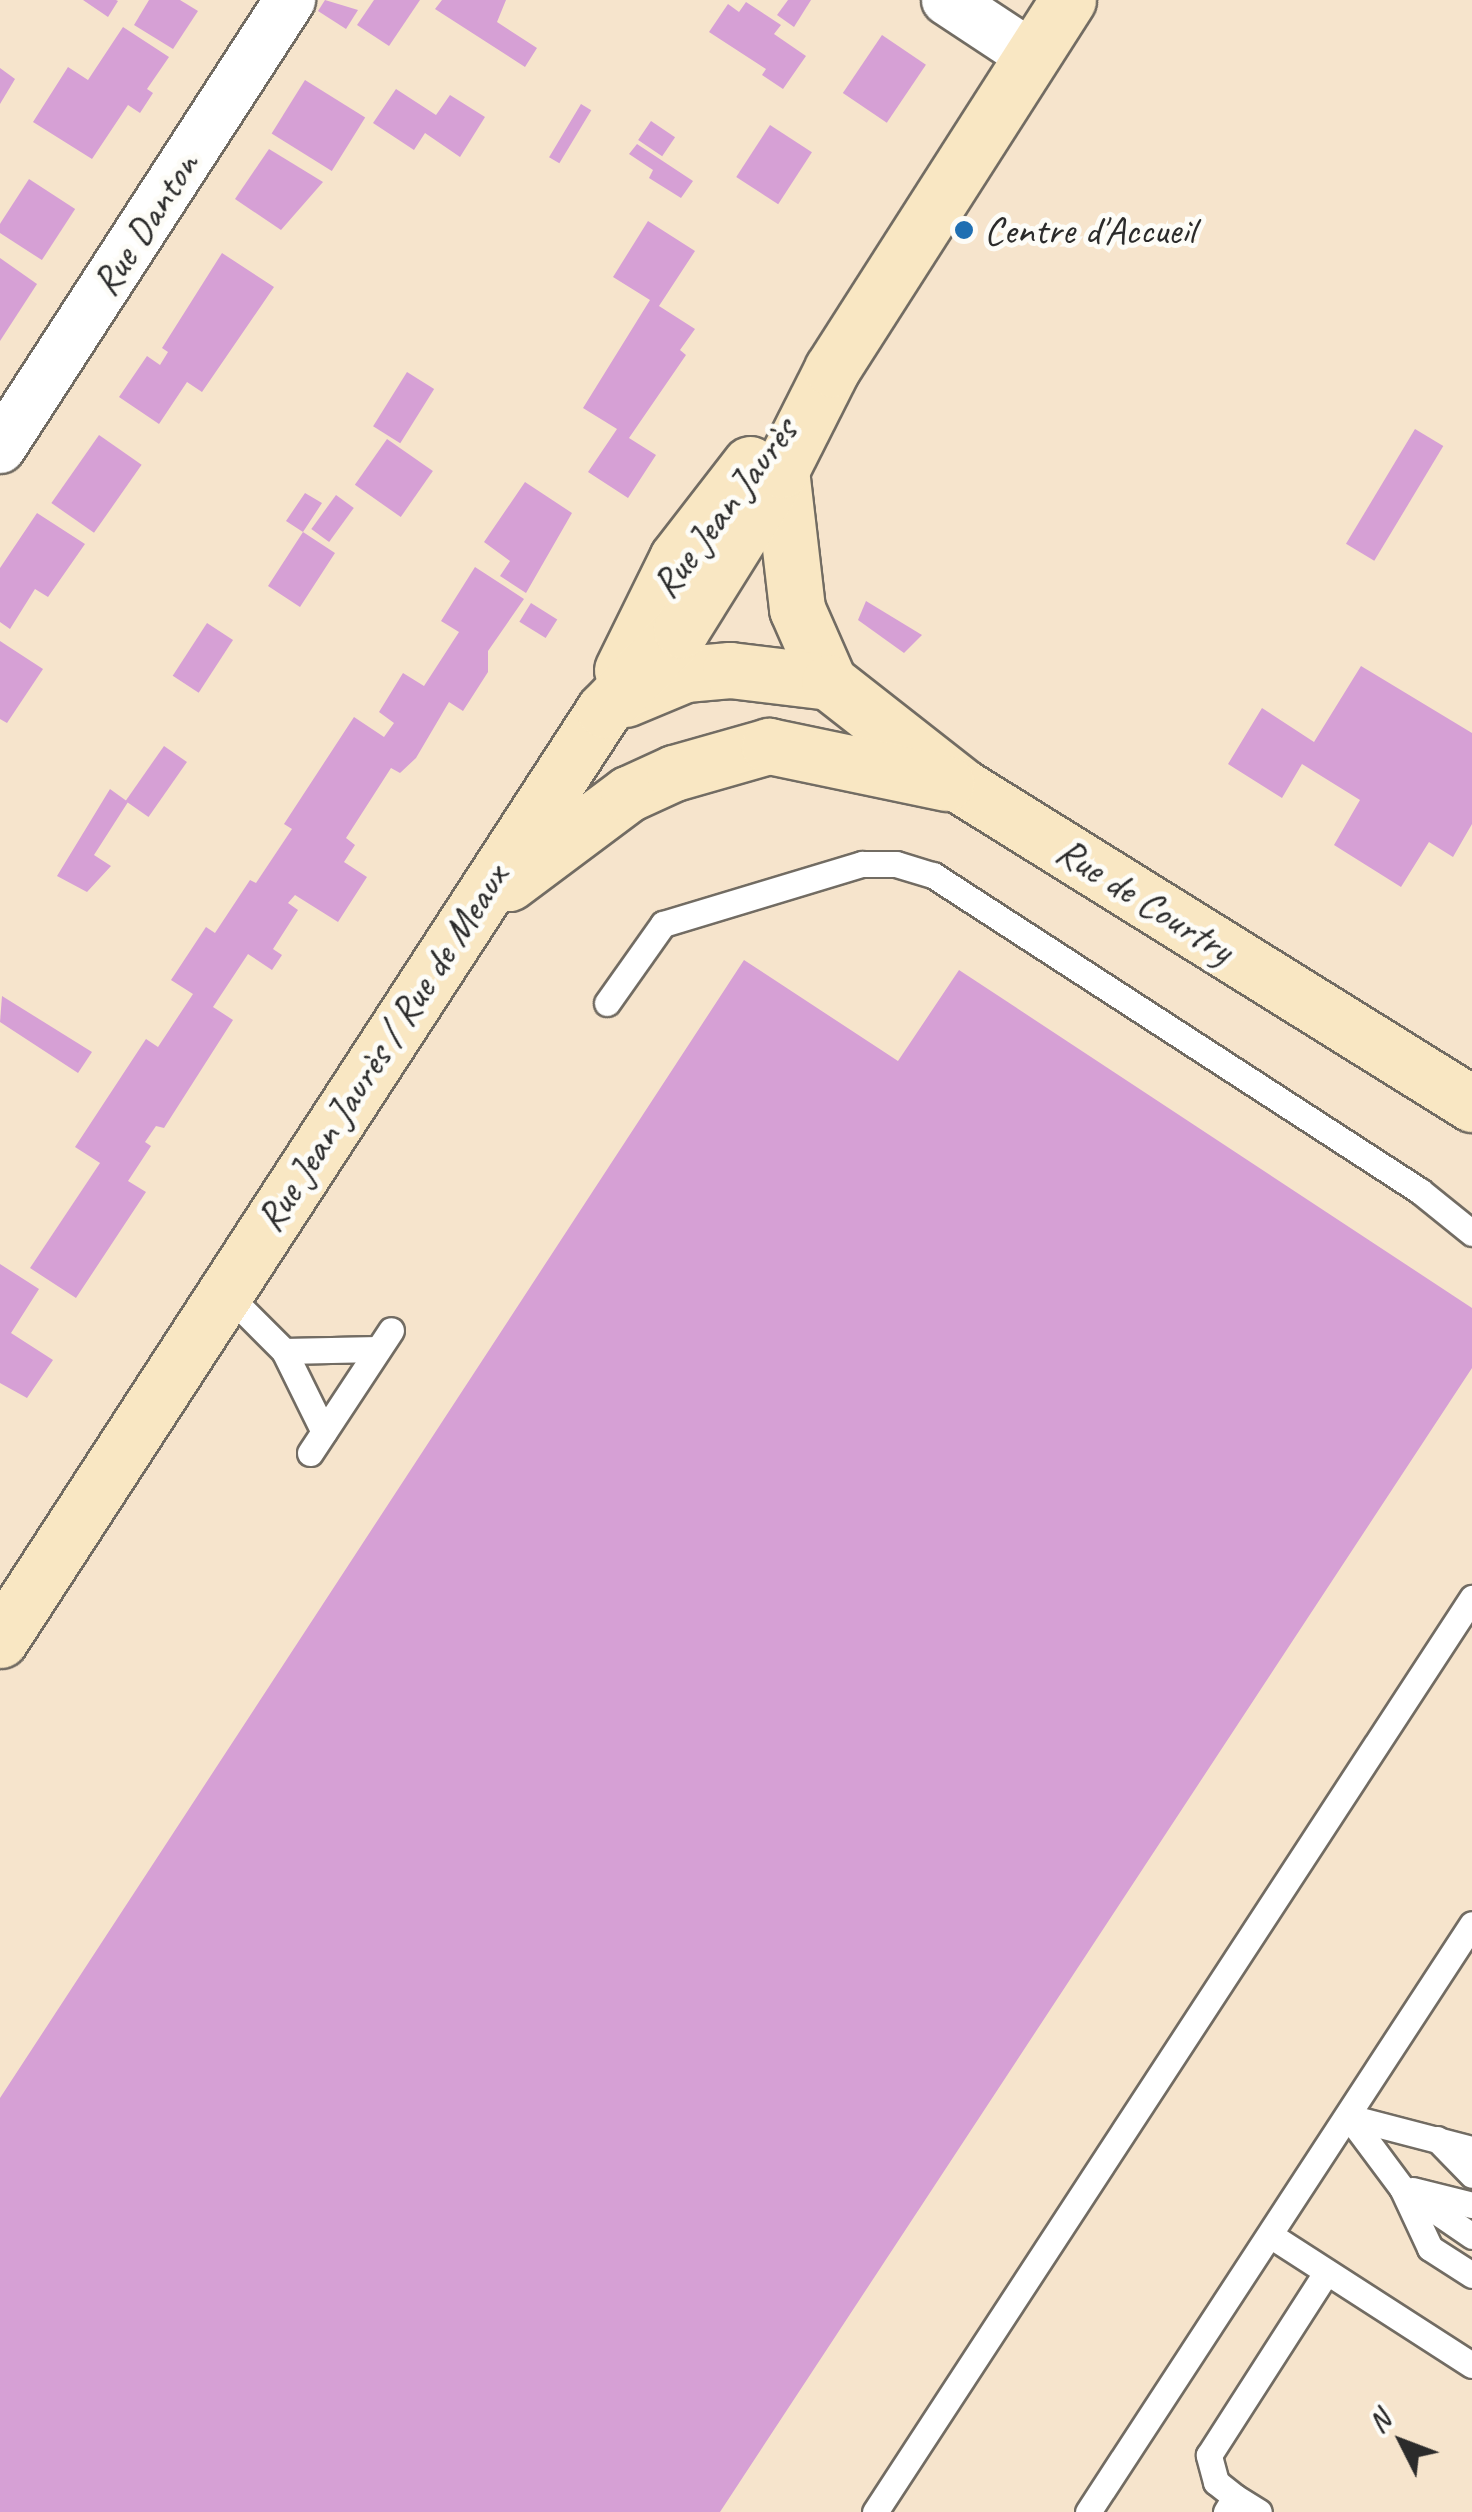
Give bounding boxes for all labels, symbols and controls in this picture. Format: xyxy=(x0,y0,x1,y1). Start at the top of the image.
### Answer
street label: Rue Danton xyxy=(81,143,209,305)
place label: Centre d'Accueil xyxy=(984,206,1195,254)
marker: Centre d'Accueil xyxy=(953,219,975,241)
street label: Rue Jean Jaurès xyxy=(641,409,807,607)
street label: Rue de Courtry xyxy=(1048,827,1242,973)
street label: Rue Jean Jaurès / Rue de Meaux xyxy=(246,856,518,1240)
north arrow xyxy=(1352,2392,1452,2492)
text: N xyxy=(1361,2403,1398,2440)

